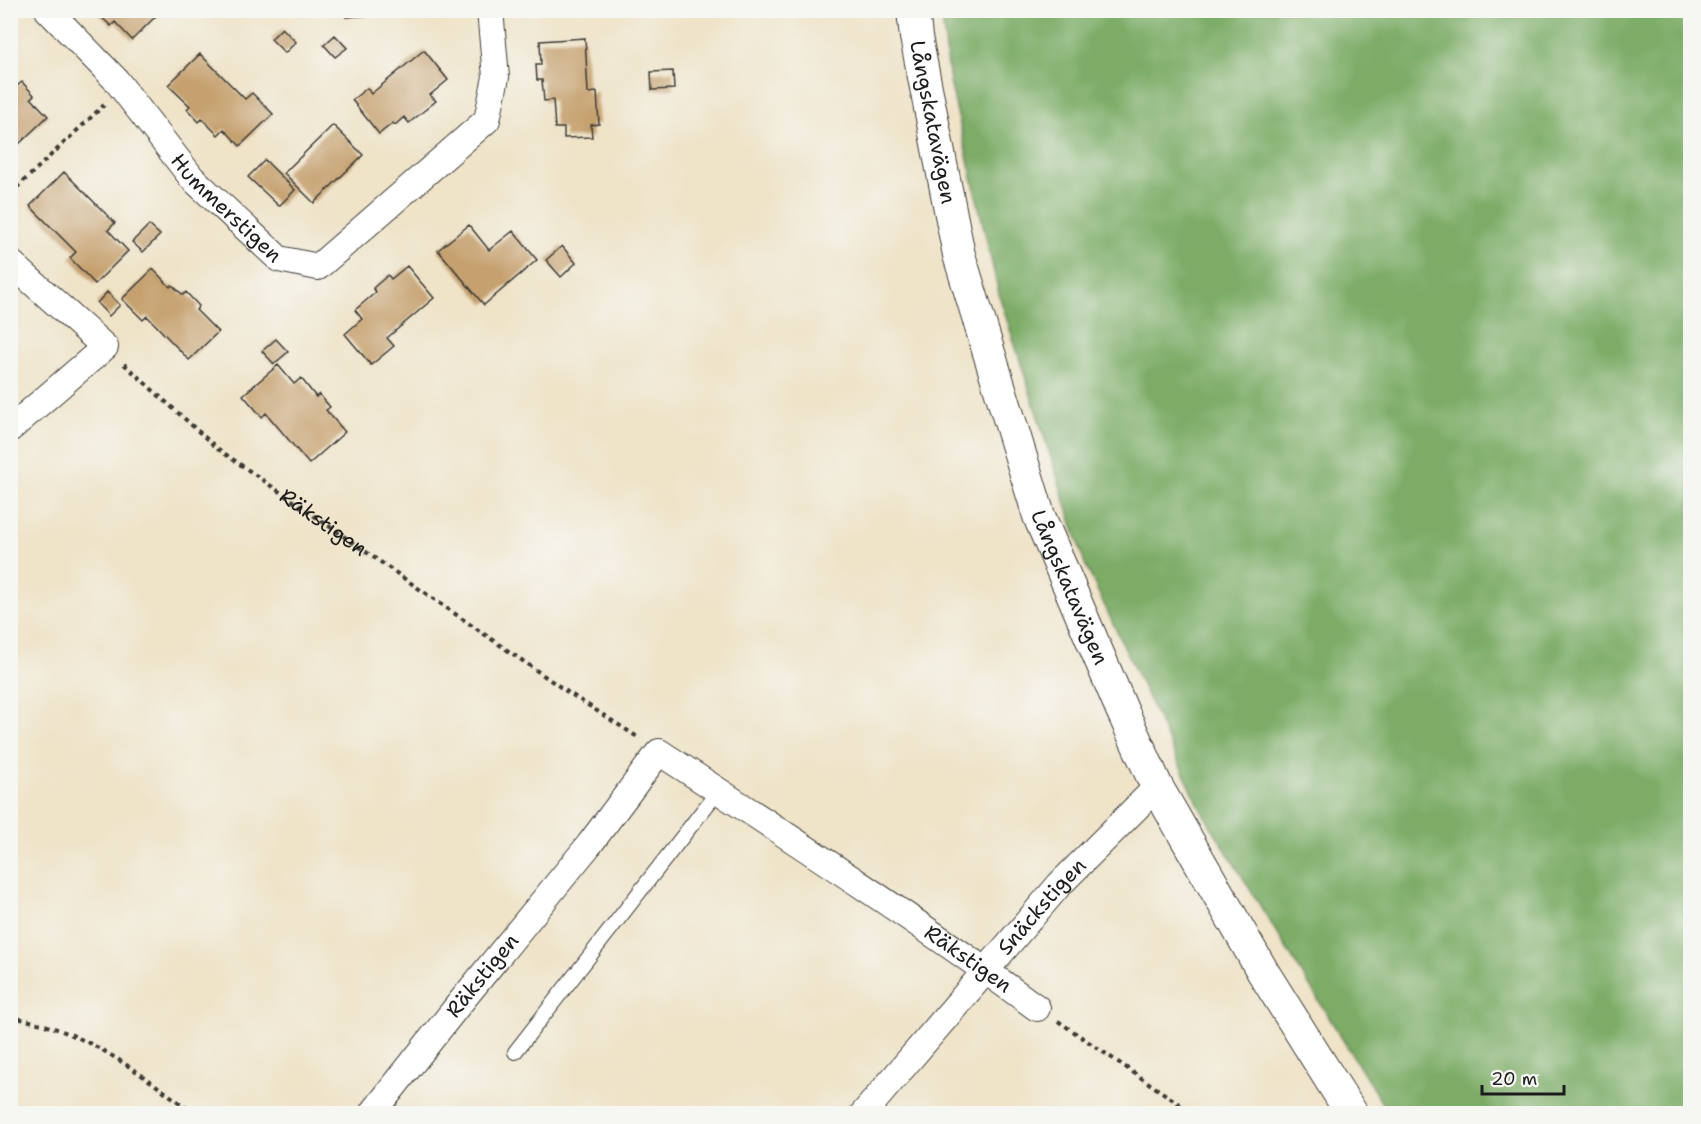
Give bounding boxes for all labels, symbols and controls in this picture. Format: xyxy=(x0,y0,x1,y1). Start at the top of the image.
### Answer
street label: Långskatavägen xyxy=(903,38,963,206)
street label: Hummerstigen xyxy=(164,148,288,269)
street label: Räkstigen xyxy=(274,482,373,563)
street label: Långskatavägen xyxy=(1024,506,1115,669)
street label: Snäckstigen xyxy=(991,852,1092,961)
street label: Räkstigen xyxy=(919,918,1018,999)
street label: Räkstigen xyxy=(440,928,525,1023)
scale bar xyxy=(1482,1058,1564,1096)
text: 20 m xyxy=(1491,1067,1537,1091)

